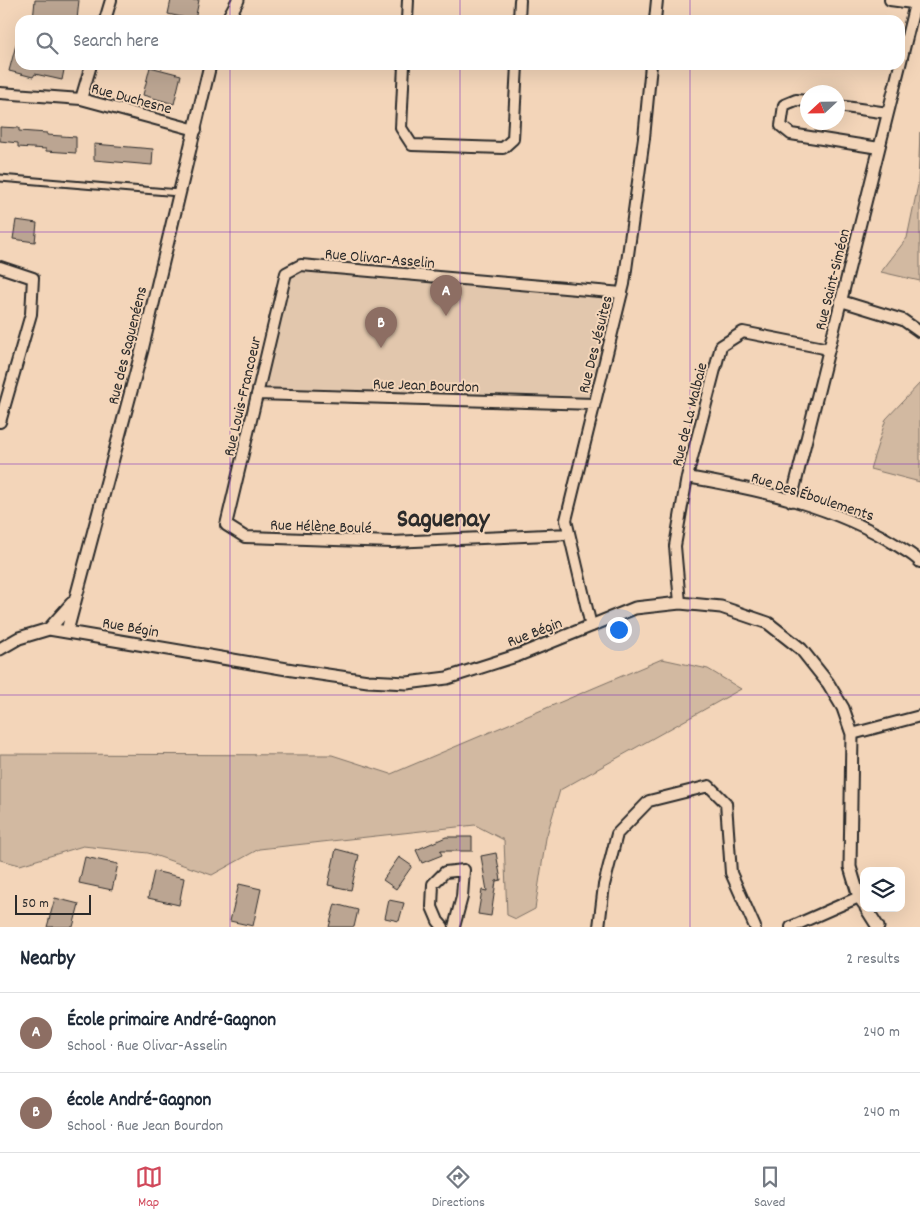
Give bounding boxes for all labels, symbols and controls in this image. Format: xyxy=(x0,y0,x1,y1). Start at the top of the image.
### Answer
search box xyxy=(15,15,905,70)
icon: search xyxy=(33,29,61,57)
text: Search here xyxy=(73,29,159,56)
street label: Rue Duchesne xyxy=(89,78,174,121)
north arrow xyxy=(800,85,845,130)
street label: Rue Saint-Siméon xyxy=(810,226,857,333)
street label: Rue Olivar-Asselin xyxy=(324,243,436,276)
pin: A xyxy=(430,275,462,316)
street label: Rue des Saguenéens xyxy=(103,284,154,407)
street label: Rue Des Jésuites xyxy=(573,293,620,396)
pin: B xyxy=(365,307,397,348)
street label: Rue Louis-Francoeur xyxy=(218,334,268,459)
street label: Rue de La Malbaie xyxy=(666,360,714,469)
street label: Rue Jean Bourdon xyxy=(372,373,479,400)
street label: Rue Des Éboulements xyxy=(748,467,877,528)
district label: Saguenay xyxy=(397,502,491,539)
street label: Rue Hélène Boulé xyxy=(270,514,372,541)
street label: Rue Bégin xyxy=(100,612,161,645)
street label: Rue Bégin xyxy=(504,612,566,654)
your location xyxy=(606,617,632,643)
map controls xyxy=(860,867,905,912)
button: layers xyxy=(860,867,905,912)
scale bar xyxy=(15,892,91,915)
text: 50 m xyxy=(22,894,49,914)
text: Nearby xyxy=(20,945,75,975)
text: 2 results xyxy=(846,948,900,971)
text: École primaire André-Gagnon xyxy=(67,1008,276,1035)
text: A xyxy=(32,1021,40,1044)
text: 240 m xyxy=(863,1021,900,1044)
text: School · Rue Olivar-Asselin xyxy=(67,1035,227,1058)
text: école André-Gagnon xyxy=(67,1088,211,1115)
text: B xyxy=(32,1101,40,1124)
text: 240 m xyxy=(863,1101,900,1124)
text: School · Rue Jean Bourdon xyxy=(67,1115,223,1138)
tab: Map xyxy=(135,1163,163,1213)
tab: Directions xyxy=(432,1163,485,1213)
tab: Saved xyxy=(754,1163,785,1213)

